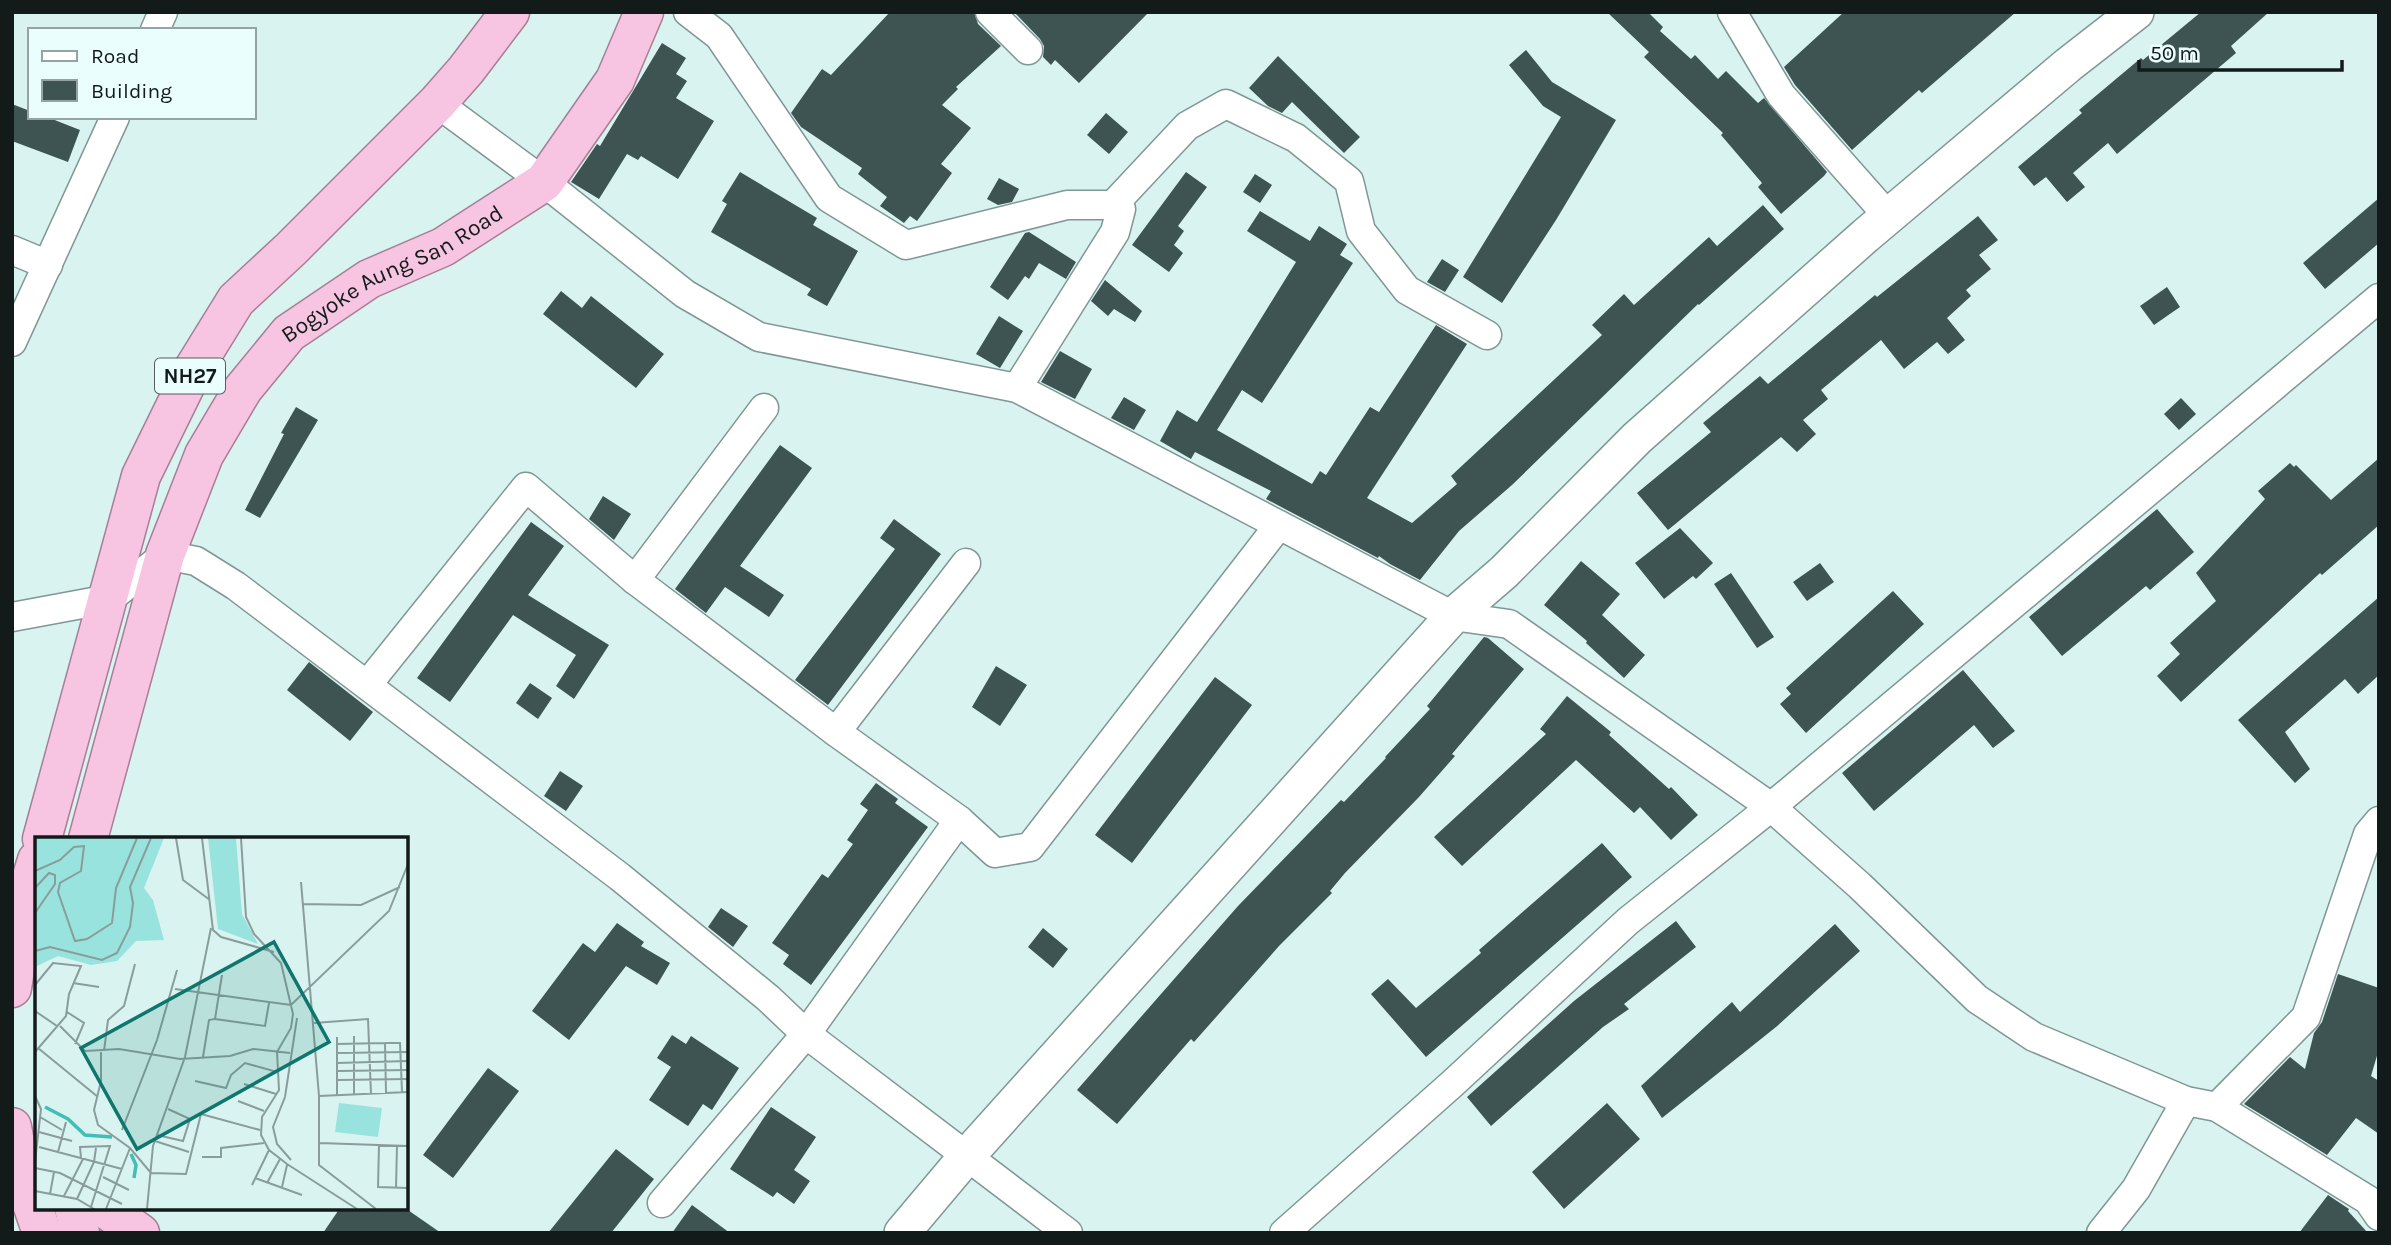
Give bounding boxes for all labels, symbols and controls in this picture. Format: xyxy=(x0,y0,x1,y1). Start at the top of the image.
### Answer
legend xyxy=(28,28,256,119)
scale bar xyxy=(2139,28,2342,72)
text: 50 m xyxy=(2150,41,2199,65)
text: Road xyxy=(91,44,139,68)
text: Building xyxy=(91,79,172,103)
street label: Bogyoke Aung San Road xyxy=(276,199,508,348)
road number: NH27 xyxy=(155,358,225,394)
inset map xyxy=(35,837,408,1210)

